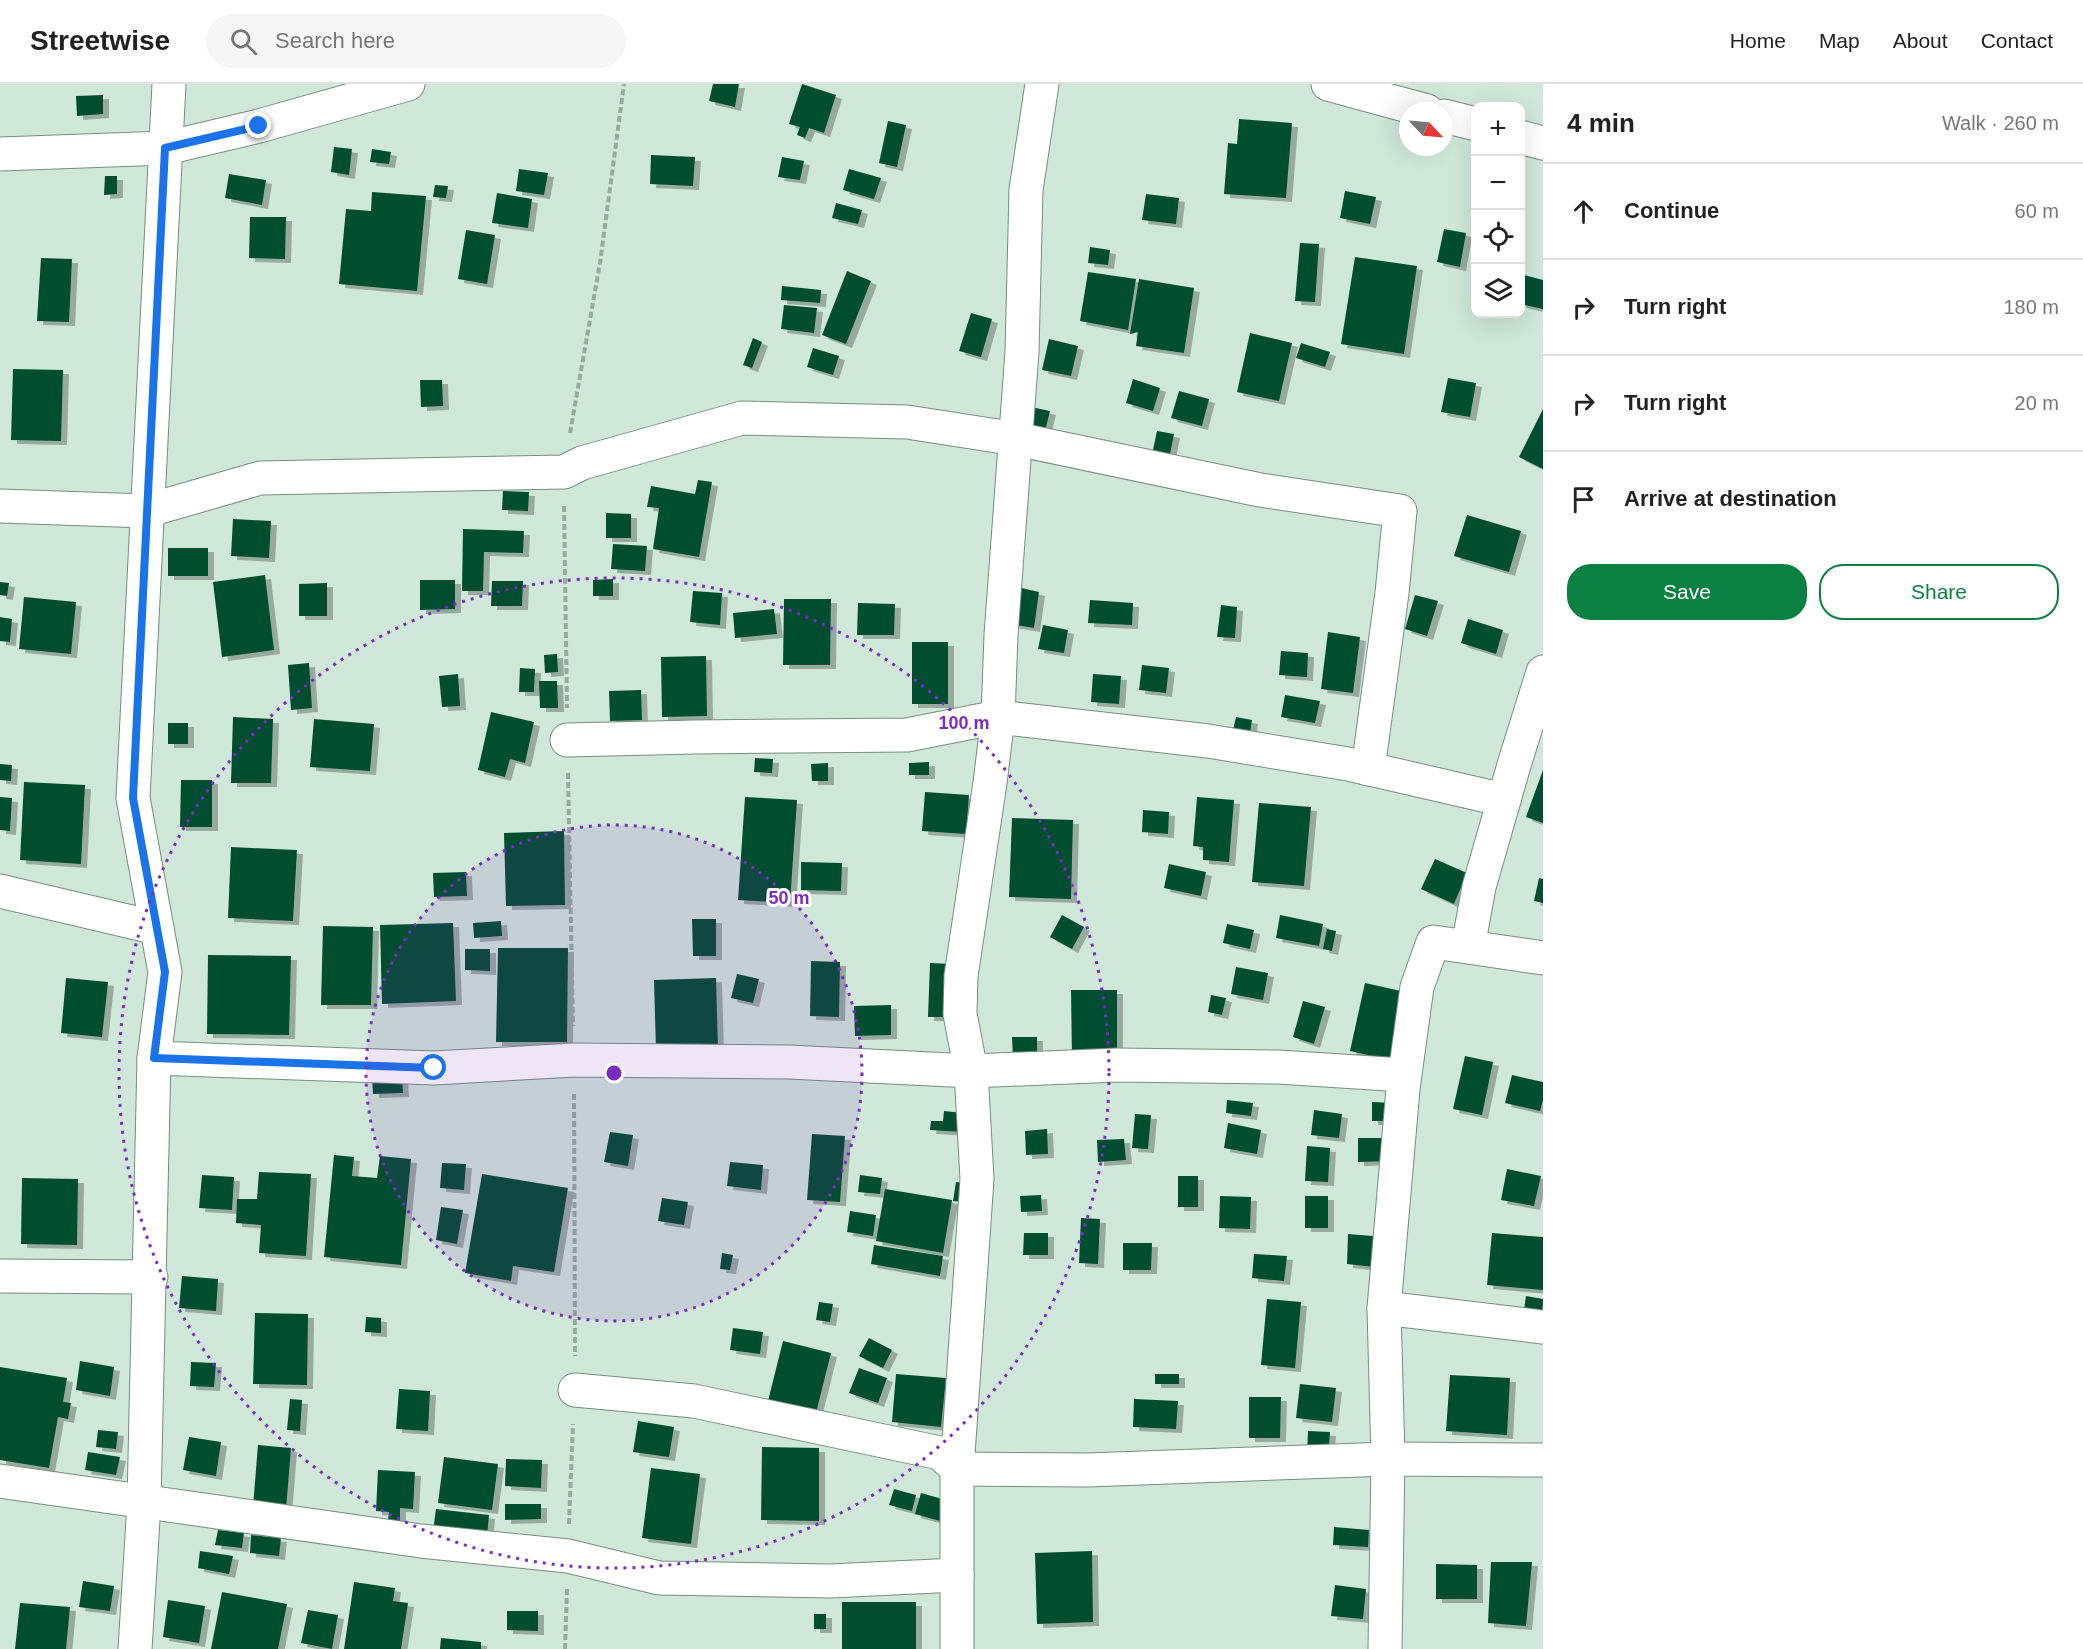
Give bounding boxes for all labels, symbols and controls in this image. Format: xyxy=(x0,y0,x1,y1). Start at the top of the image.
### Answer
search box xyxy=(206,14,626,68)
text: Streetwise xyxy=(30,25,170,56)
icon: search xyxy=(227,25,260,58)
text: Search here xyxy=(275,28,395,53)
text: Home xyxy=(1730,29,1786,52)
text: Map xyxy=(1819,29,1860,52)
text: About xyxy=(1893,29,1948,52)
text: Contact xyxy=(1981,29,2053,52)
north arrow xyxy=(1399,102,1453,156)
map controls xyxy=(1471,102,1525,318)
button: + xyxy=(1471,102,1525,156)
text: 4 min xyxy=(1567,108,1635,138)
route end xyxy=(245,112,271,138)
text: Walk · 260 m xyxy=(1942,112,2059,134)
button: − xyxy=(1471,156,1525,210)
icon: ahead xyxy=(1567,195,1600,228)
text: Continue xyxy=(1624,198,1719,223)
text: 60 m xyxy=(2015,200,2059,222)
button: locate xyxy=(1471,210,1525,264)
button: layers xyxy=(1471,264,1525,318)
icon: right xyxy=(1567,291,1600,324)
text: Turn right xyxy=(1624,294,1726,319)
text: 180 m xyxy=(2003,296,2059,318)
icon: right xyxy=(1567,387,1600,420)
text: Turn right xyxy=(1624,390,1726,415)
text: 20 m xyxy=(2015,392,2059,414)
icon: arrive xyxy=(1567,483,1600,516)
text: Arrive at destination xyxy=(1624,486,1837,511)
button: Save xyxy=(1567,564,1807,620)
button: Share xyxy=(1819,564,2059,620)
text: 100 m xyxy=(938,713,990,733)
text: 50 m xyxy=(768,888,810,908)
route start xyxy=(420,1054,446,1080)
centre of rings xyxy=(604,1063,624,1083)

